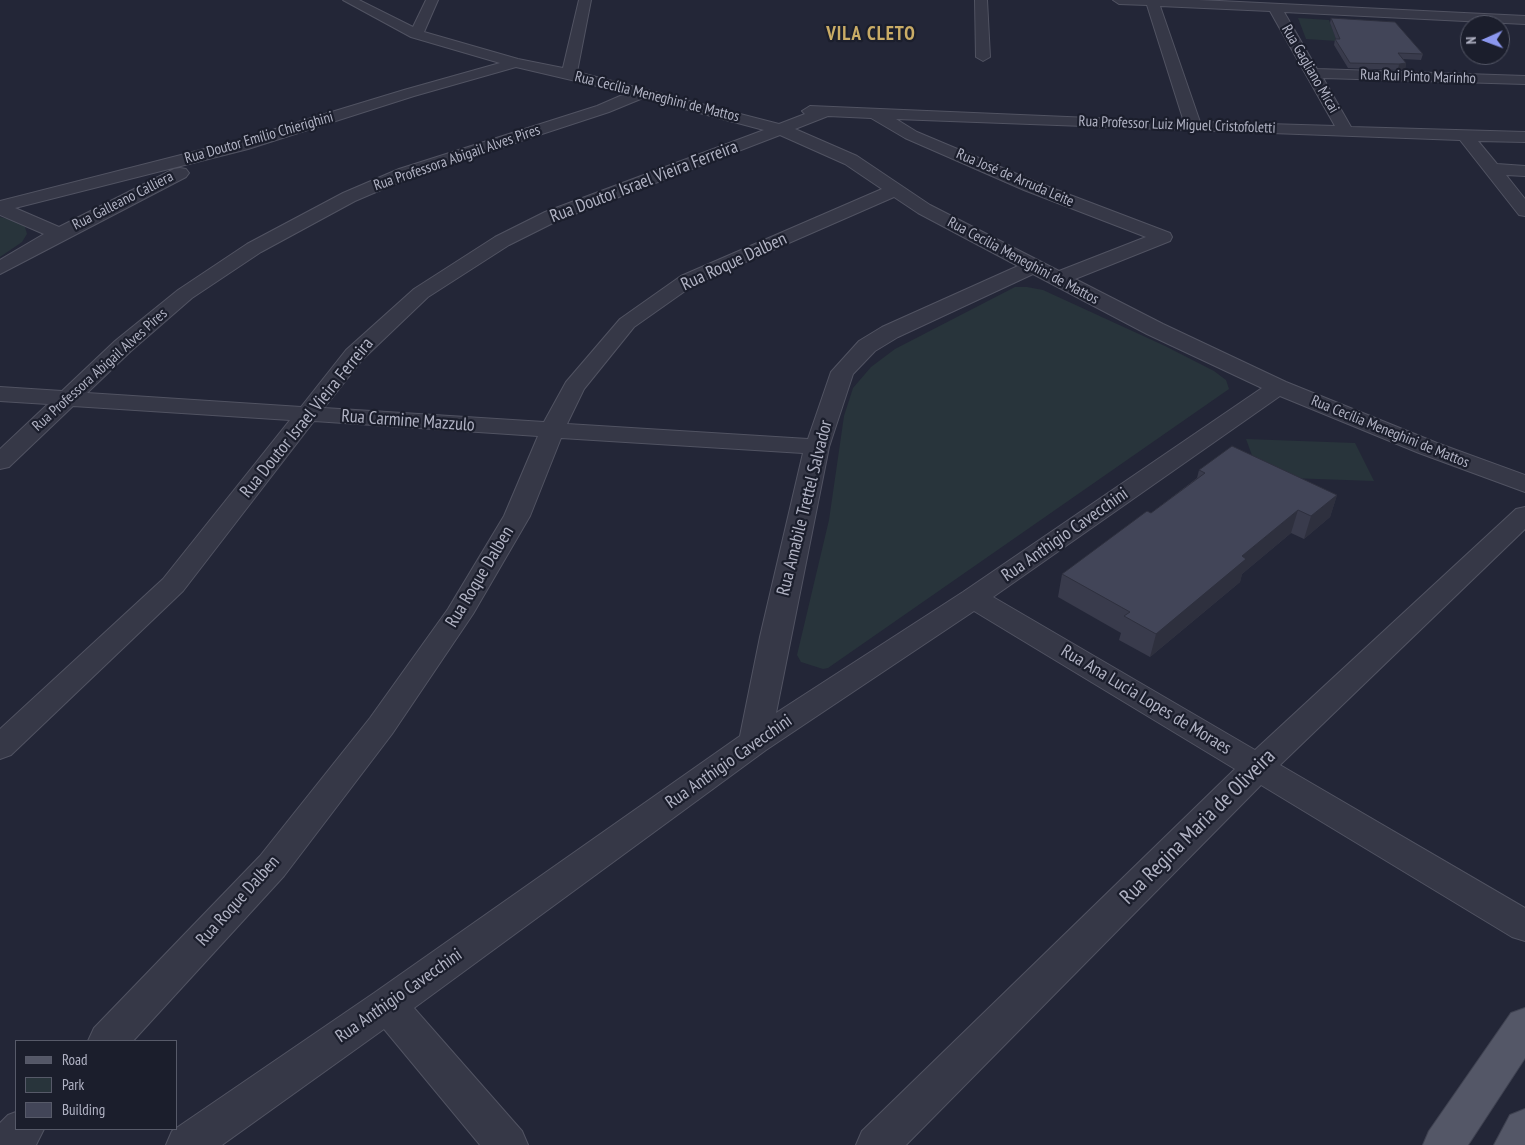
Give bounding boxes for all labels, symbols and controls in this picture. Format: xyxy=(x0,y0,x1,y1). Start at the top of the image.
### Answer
north arrow xyxy=(1460,15,1510,65)
street label: Rua Gagliano Micai xyxy=(1277,22,1343,116)
district label: VILA CLETO xyxy=(825,24,917,46)
text: N xyxy=(1462,36,1480,45)
street label: Rua Rui Pinto Marinho xyxy=(1360,66,1476,88)
street label: Rua Cecília Meneghini de Mattos xyxy=(573,68,741,126)
street label: Rua Doutor Emílio Chierighini xyxy=(183,108,335,168)
street label: Rua Professor Luiz Miguel Cristofoletti xyxy=(1078,113,1276,137)
street label: Rua Professora Abigail Alves Pires xyxy=(371,121,543,195)
street label: Rua Doutor Israel Vieira Ferreira xyxy=(547,136,741,228)
street label: Rua José de Arruda Leite xyxy=(953,145,1077,211)
street label: Rua Galleano Calliera xyxy=(69,168,177,234)
street label: Rua Cecília Meneghini de Mattos xyxy=(944,213,1102,309)
street label: Rua Roque Dalben xyxy=(678,228,790,296)
street label: Rua Professora Abigail Alves Pires xyxy=(29,305,171,435)
street label: Rua Doutor Israel Vieira Ferreira xyxy=(236,334,378,502)
street label: Rua Cecília Meneghini de Mattos xyxy=(1308,392,1472,472)
street label: Rua Carmine Mazzulo xyxy=(341,406,475,436)
street label: Rua Amabile Trettel Salvador xyxy=(773,418,837,598)
street label: Rua Anthigio Cavecchini xyxy=(998,483,1132,587)
street label: Rua Roque Dalben xyxy=(441,523,519,631)
street label: Rua Ana Lucia Lopes de Moraes xyxy=(1057,641,1235,759)
street label: Rua Anthigio Cavecchini xyxy=(662,710,796,814)
street label: Rua Regina Maria de Oliveira xyxy=(1115,744,1281,910)
street label: Rua Roque Dalben xyxy=(192,851,284,951)
street label: Rua Anthigio Cavecchini xyxy=(332,944,466,1048)
legend xyxy=(15,1040,178,1130)
text: Road xyxy=(62,1050,88,1069)
text: Park xyxy=(62,1075,84,1094)
text: Building xyxy=(62,1100,105,1119)

